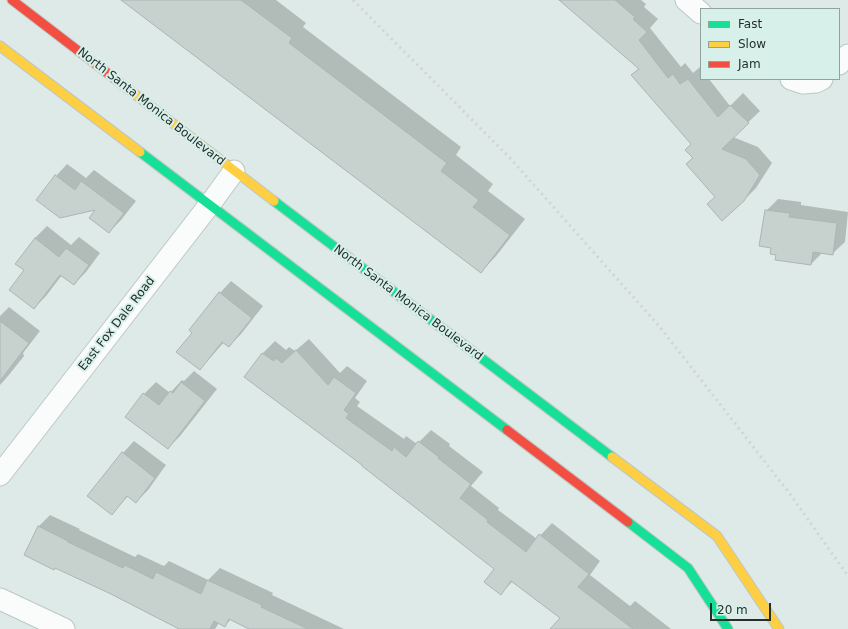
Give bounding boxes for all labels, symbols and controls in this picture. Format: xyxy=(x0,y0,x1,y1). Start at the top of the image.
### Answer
legend xyxy=(700,8,840,80)
text: Fast xyxy=(738,17,762,31)
text: Slow xyxy=(738,37,766,51)
street label: North Santa Monica Boulevard xyxy=(74,45,228,169)
text: Jam xyxy=(738,57,761,71)
street label: North Santa Monica Boulevard xyxy=(331,242,485,364)
street label: East Fox Dale Road xyxy=(76,274,158,374)
scale bar xyxy=(712,595,773,621)
text: 20 m xyxy=(717,603,748,617)

